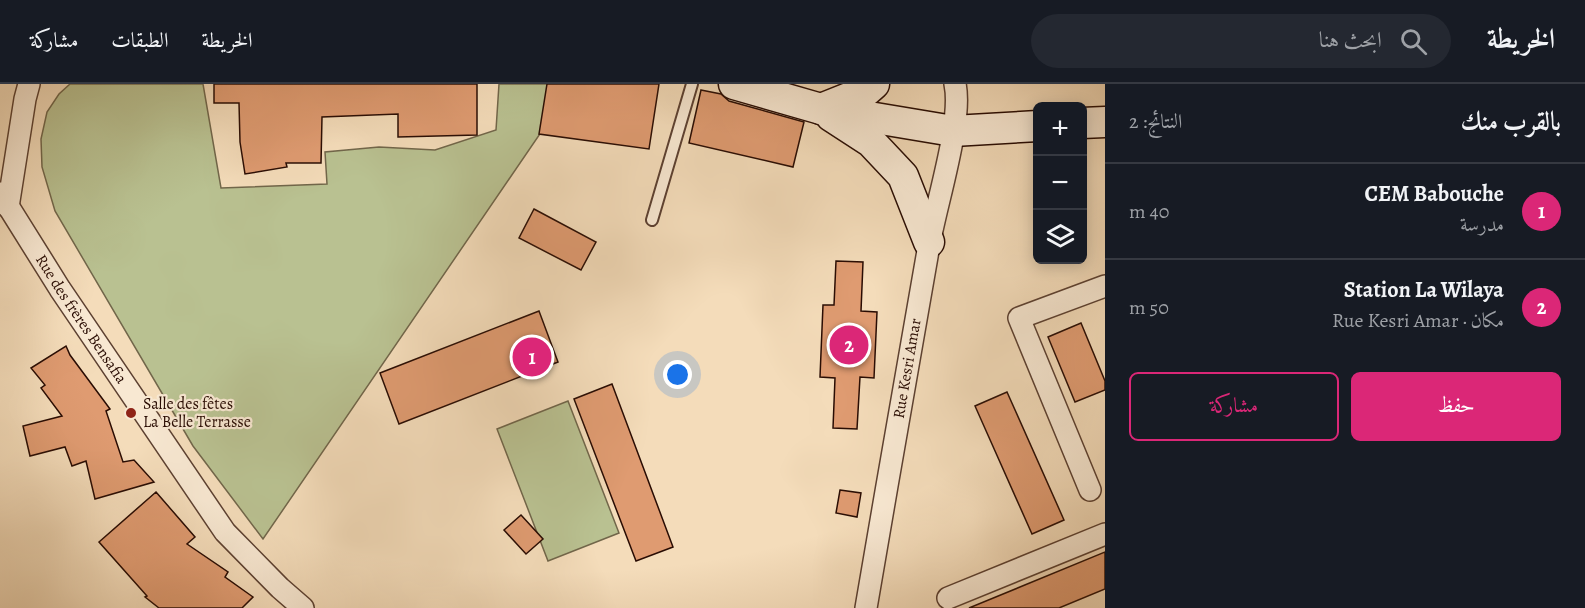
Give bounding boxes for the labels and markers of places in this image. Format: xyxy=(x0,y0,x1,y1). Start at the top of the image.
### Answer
pin: 2 xyxy=(830,322,868,368)
pin: 1 xyxy=(512,334,552,380)
place label: Salle des fêtes La Belle Terrasse xyxy=(143,393,251,433)
marker: Salle des fêtes La Belle Terrasse xyxy=(124,406,138,420)

